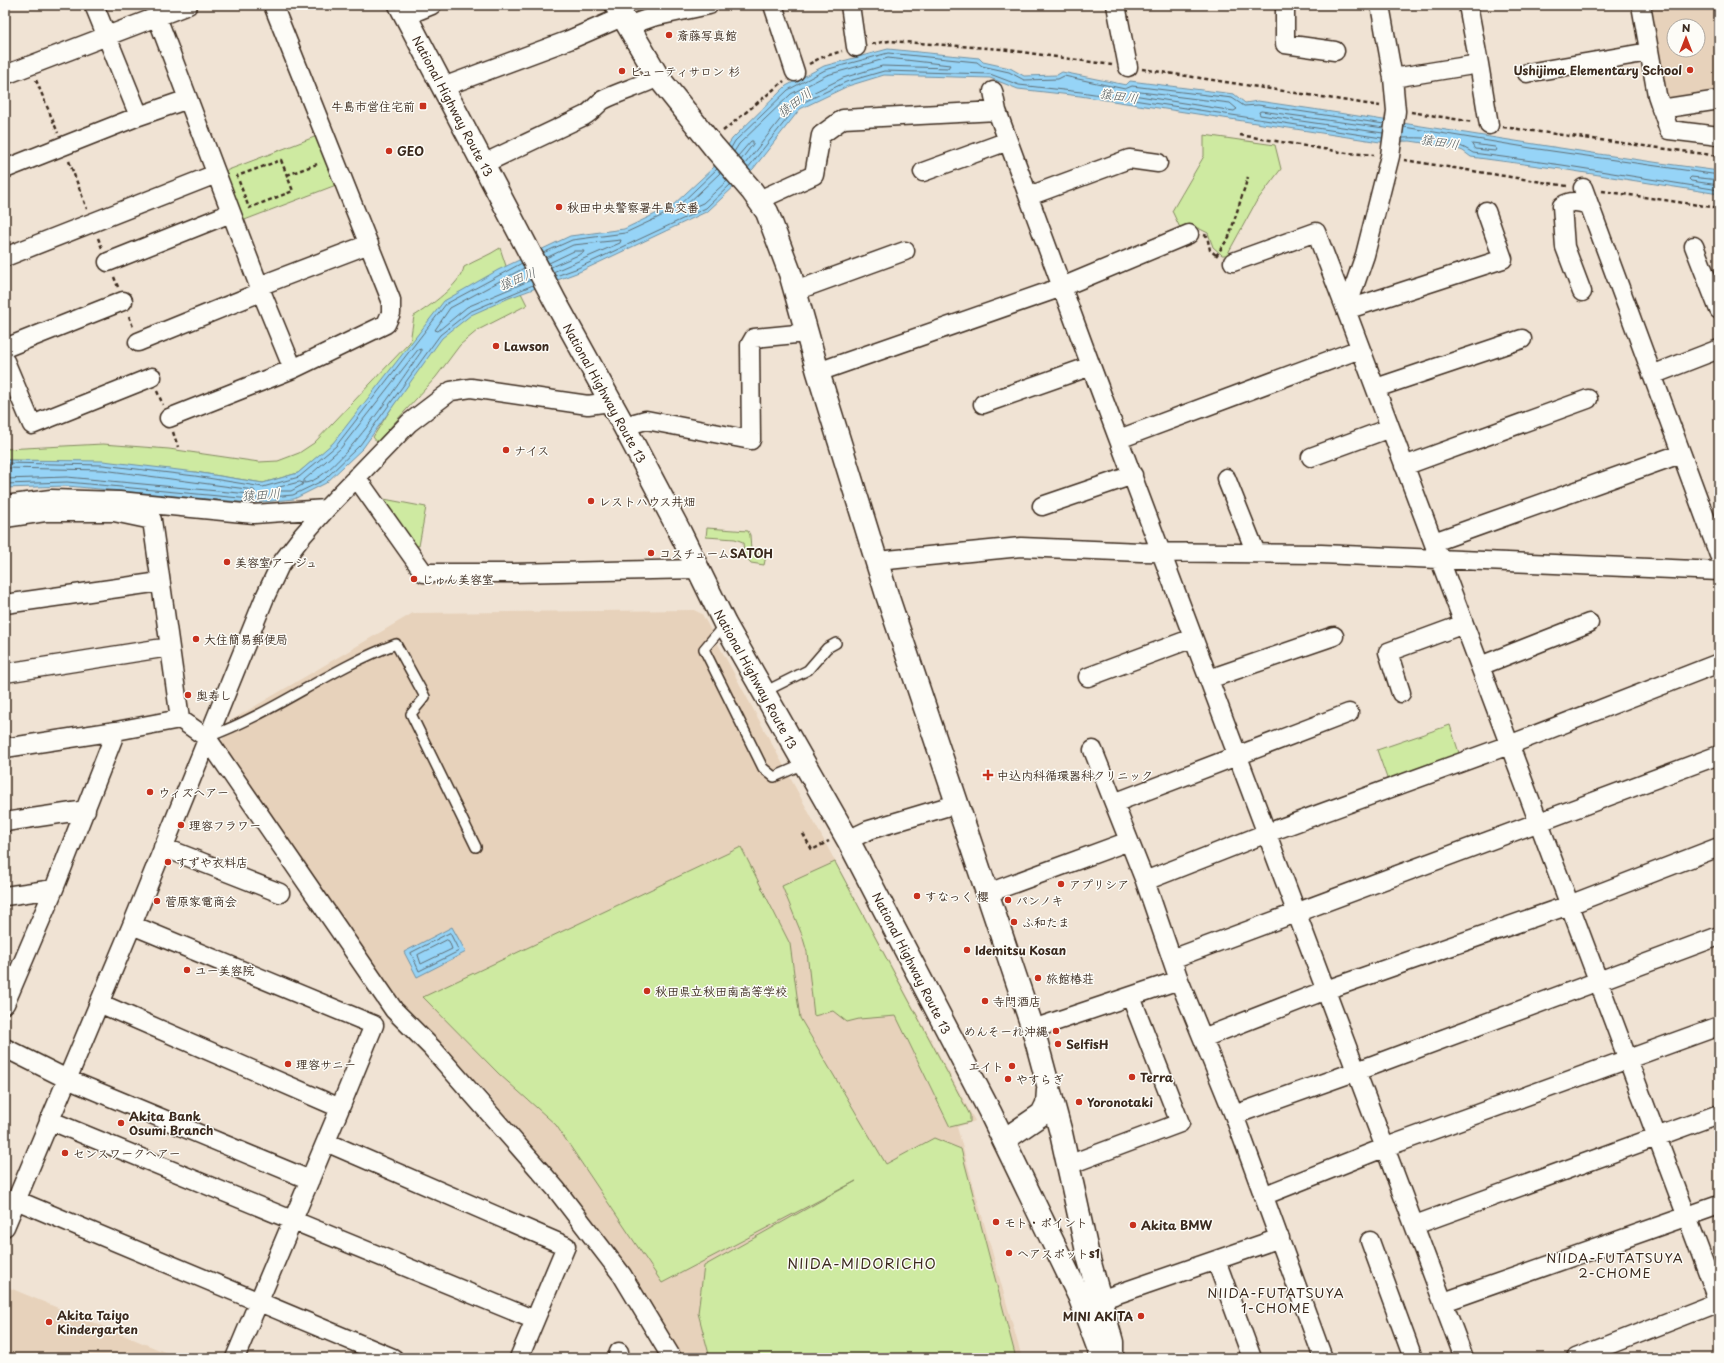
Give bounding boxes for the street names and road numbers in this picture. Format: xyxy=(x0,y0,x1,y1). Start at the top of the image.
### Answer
street label: National Highway Route 13 xyxy=(408,32,498,180)
street label: National Highway Route 13 xyxy=(559,320,651,466)
street label: National Highway Route 13 xyxy=(710,606,802,752)
street label: National Highway Route 13 xyxy=(868,889,956,1037)

